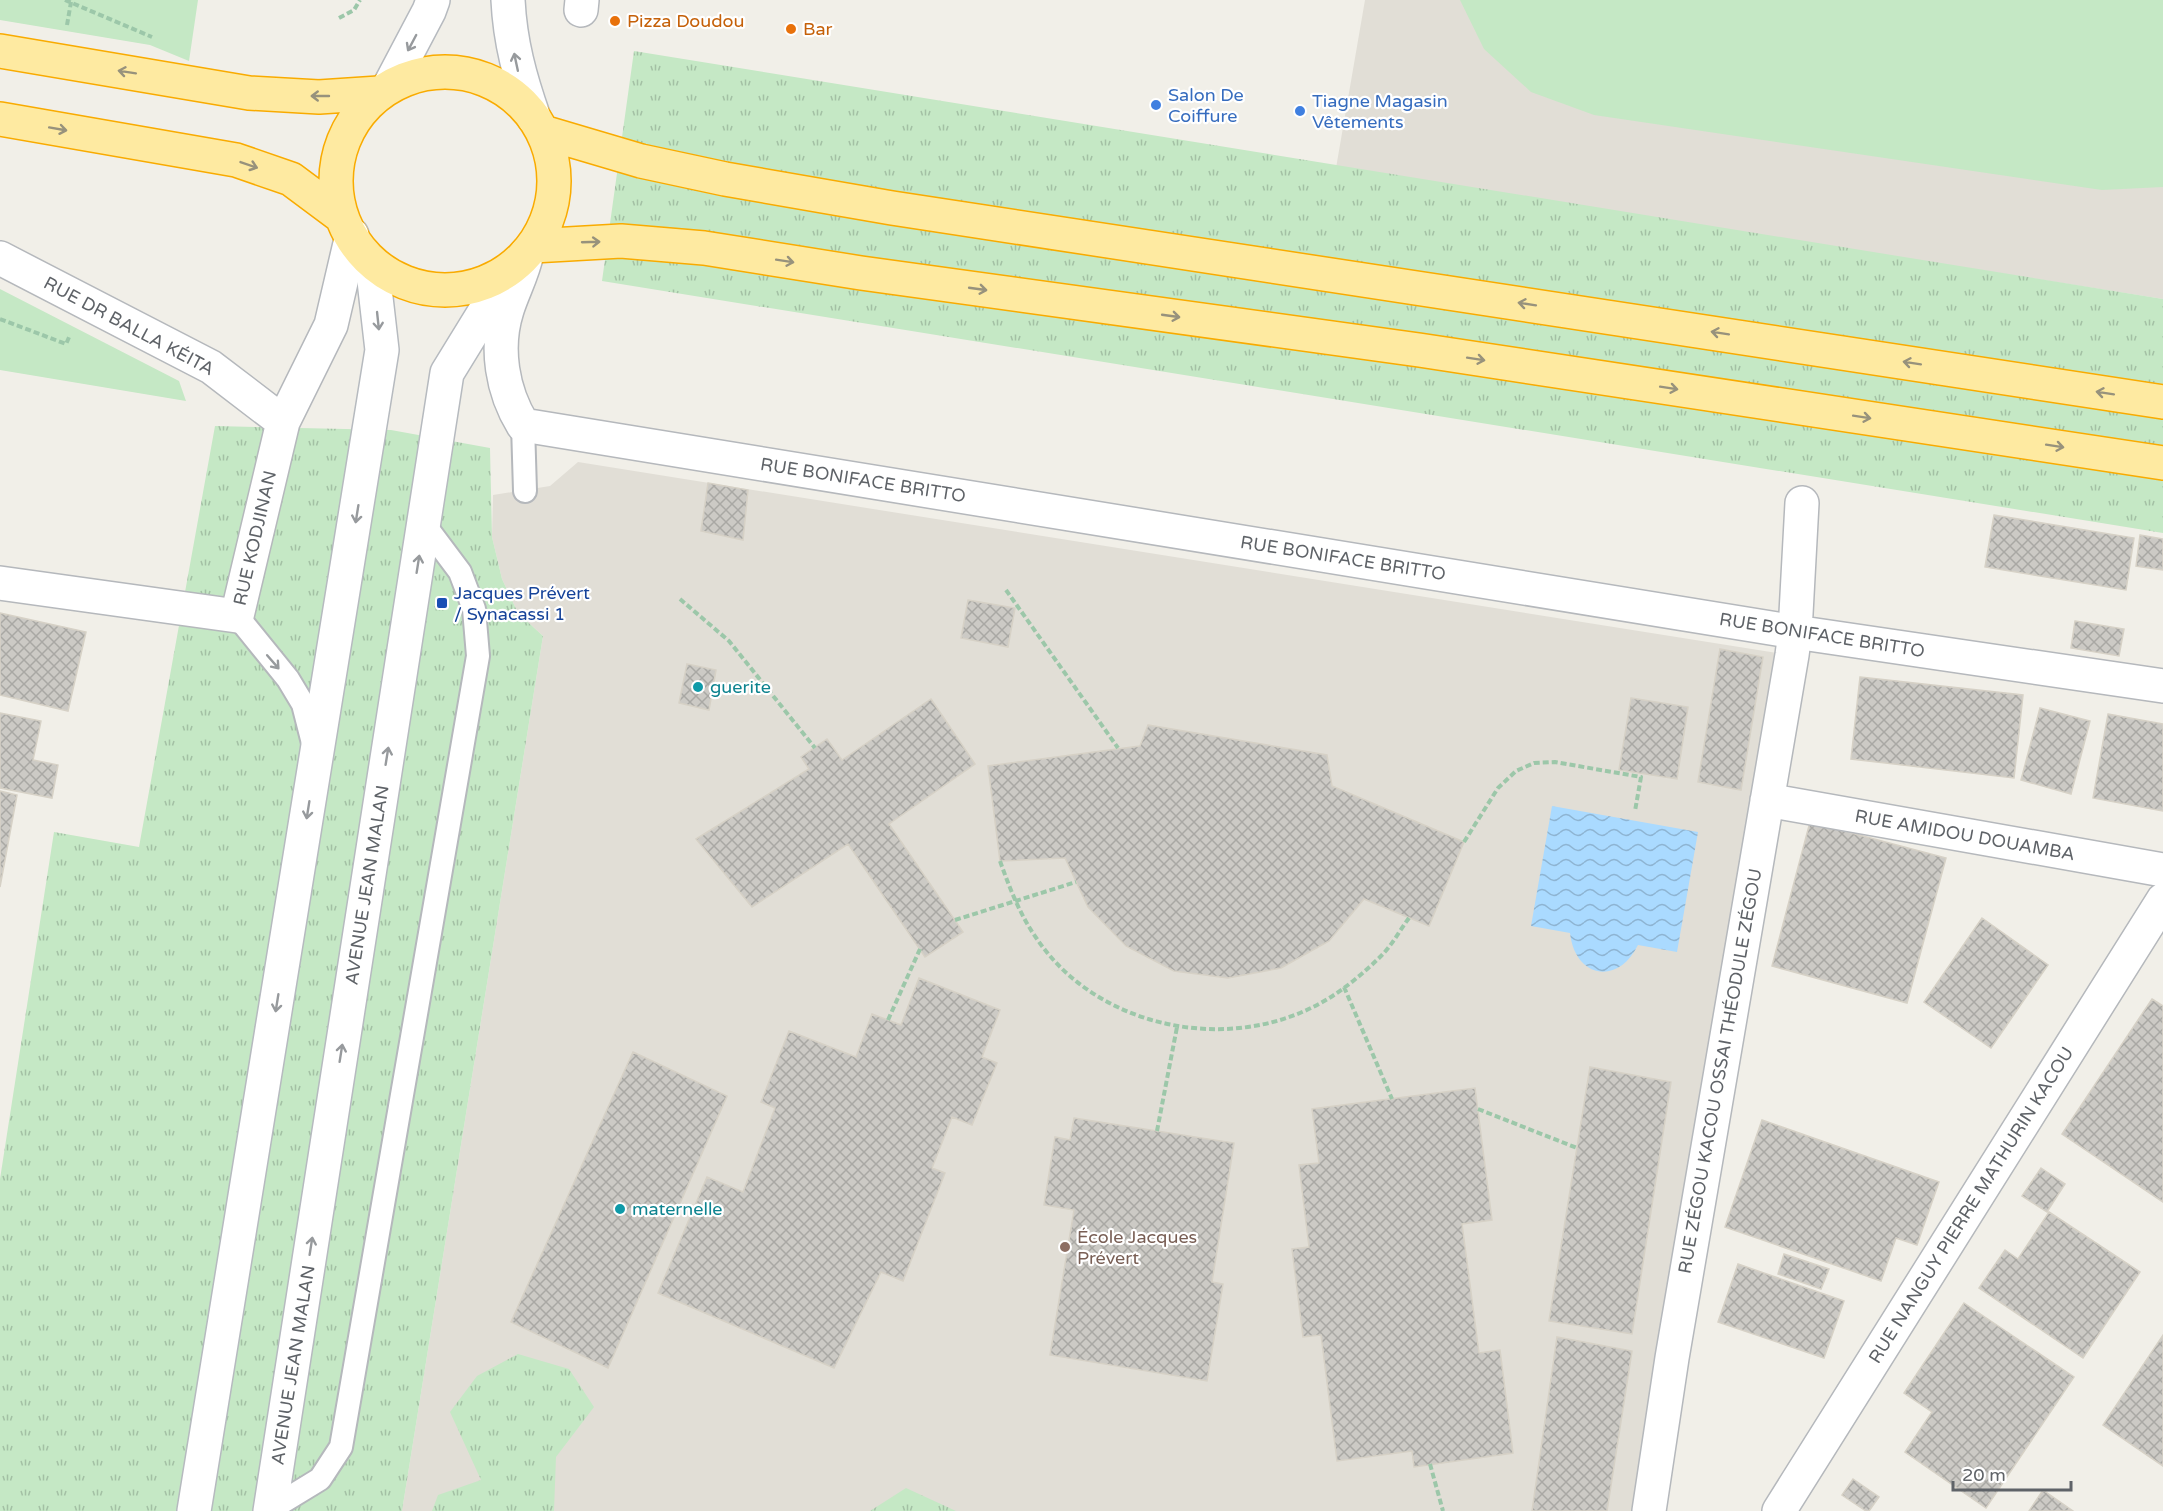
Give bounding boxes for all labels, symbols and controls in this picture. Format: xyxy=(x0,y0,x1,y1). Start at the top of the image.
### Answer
place label: Pizza Doudou xyxy=(627,10,745,32)
marker: Pizza Doudou xyxy=(608,14,622,28)
place label: Bar xyxy=(803,18,833,40)
marker: Bar xyxy=(784,22,798,36)
one-way arrow xyxy=(406,34,418,51)
one-way arrow xyxy=(510,53,522,72)
one-way arrow xyxy=(118,67,138,78)
place label: Salon De Coiffure xyxy=(1168,84,1244,127)
one-way arrow xyxy=(311,90,331,102)
place label: Tiagne Magasin Vêtements xyxy=(1312,90,1448,133)
marker: Salon De Coiffure xyxy=(1149,98,1163,112)
marker: Tiagne Magasin Vêtements xyxy=(1293,104,1307,118)
one-way arrow xyxy=(47,124,67,135)
one-way arrow xyxy=(239,160,258,171)
one-way arrow xyxy=(581,236,601,247)
one-way arrow xyxy=(775,256,794,267)
street label: RUE DR BALLA KÉITA xyxy=(40,272,218,380)
one-way arrow xyxy=(967,284,987,295)
one-way arrow xyxy=(1518,298,1537,309)
one-way arrow xyxy=(1161,310,1180,321)
one-way arrow xyxy=(373,311,384,331)
one-way arrow xyxy=(1710,328,1730,339)
one-way arrow xyxy=(1466,354,1486,365)
one-way arrow xyxy=(1903,358,1923,369)
one-way arrow xyxy=(1659,383,1679,394)
one-way arrow xyxy=(2096,387,2116,398)
one-way arrow xyxy=(1852,412,1872,423)
one-way arrow xyxy=(2045,441,2064,452)
street label: RUE BONIFACE BRITTO xyxy=(759,453,967,507)
street label: RUE KODJINAN xyxy=(229,468,281,608)
one-way arrow xyxy=(351,504,362,523)
street label: RUE BONIFACE BRITTO xyxy=(1239,531,1447,585)
one-way arrow xyxy=(412,555,423,574)
place label: Jacques Prévert / Synacassi 1 xyxy=(454,582,590,625)
marker: Jacques Prévert / Synacassi 1 xyxy=(435,596,449,610)
street label: RUE BONIFACE BRITTO xyxy=(1718,608,1926,662)
one-way arrow xyxy=(266,654,280,669)
place label: guerite xyxy=(710,676,771,698)
marker: guerite xyxy=(691,680,705,694)
one-way arrow xyxy=(382,747,393,767)
street label: AVENUE JEAN MALAN xyxy=(340,784,394,986)
one-way arrow xyxy=(303,800,314,820)
street label: RUE AMIDOU DOUAMBA xyxy=(1853,805,2077,865)
street label: RUE ZÉGOU KACOU OSSAI THÉODULE ZÉGOU xyxy=(1673,867,1767,1275)
one-way arrow xyxy=(271,992,282,1012)
one-way arrow xyxy=(335,1043,346,1063)
street label: RUE NANGUY PIERRE MATHURIN KACOU xyxy=(1864,1043,2078,1367)
place label: maternelle xyxy=(632,1198,723,1220)
marker: maternelle xyxy=(613,1202,627,1216)
place label: École Jacques Prévert xyxy=(1077,1226,1197,1269)
one-way arrow xyxy=(306,1236,317,1256)
marker: École Jacques Prévert xyxy=(1058,1240,1072,1254)
street label: AVENUE JEAN MALAN xyxy=(266,1264,320,1466)
scale bar xyxy=(1953,1454,2072,1492)
text: 20 m xyxy=(1962,1464,2006,1486)

